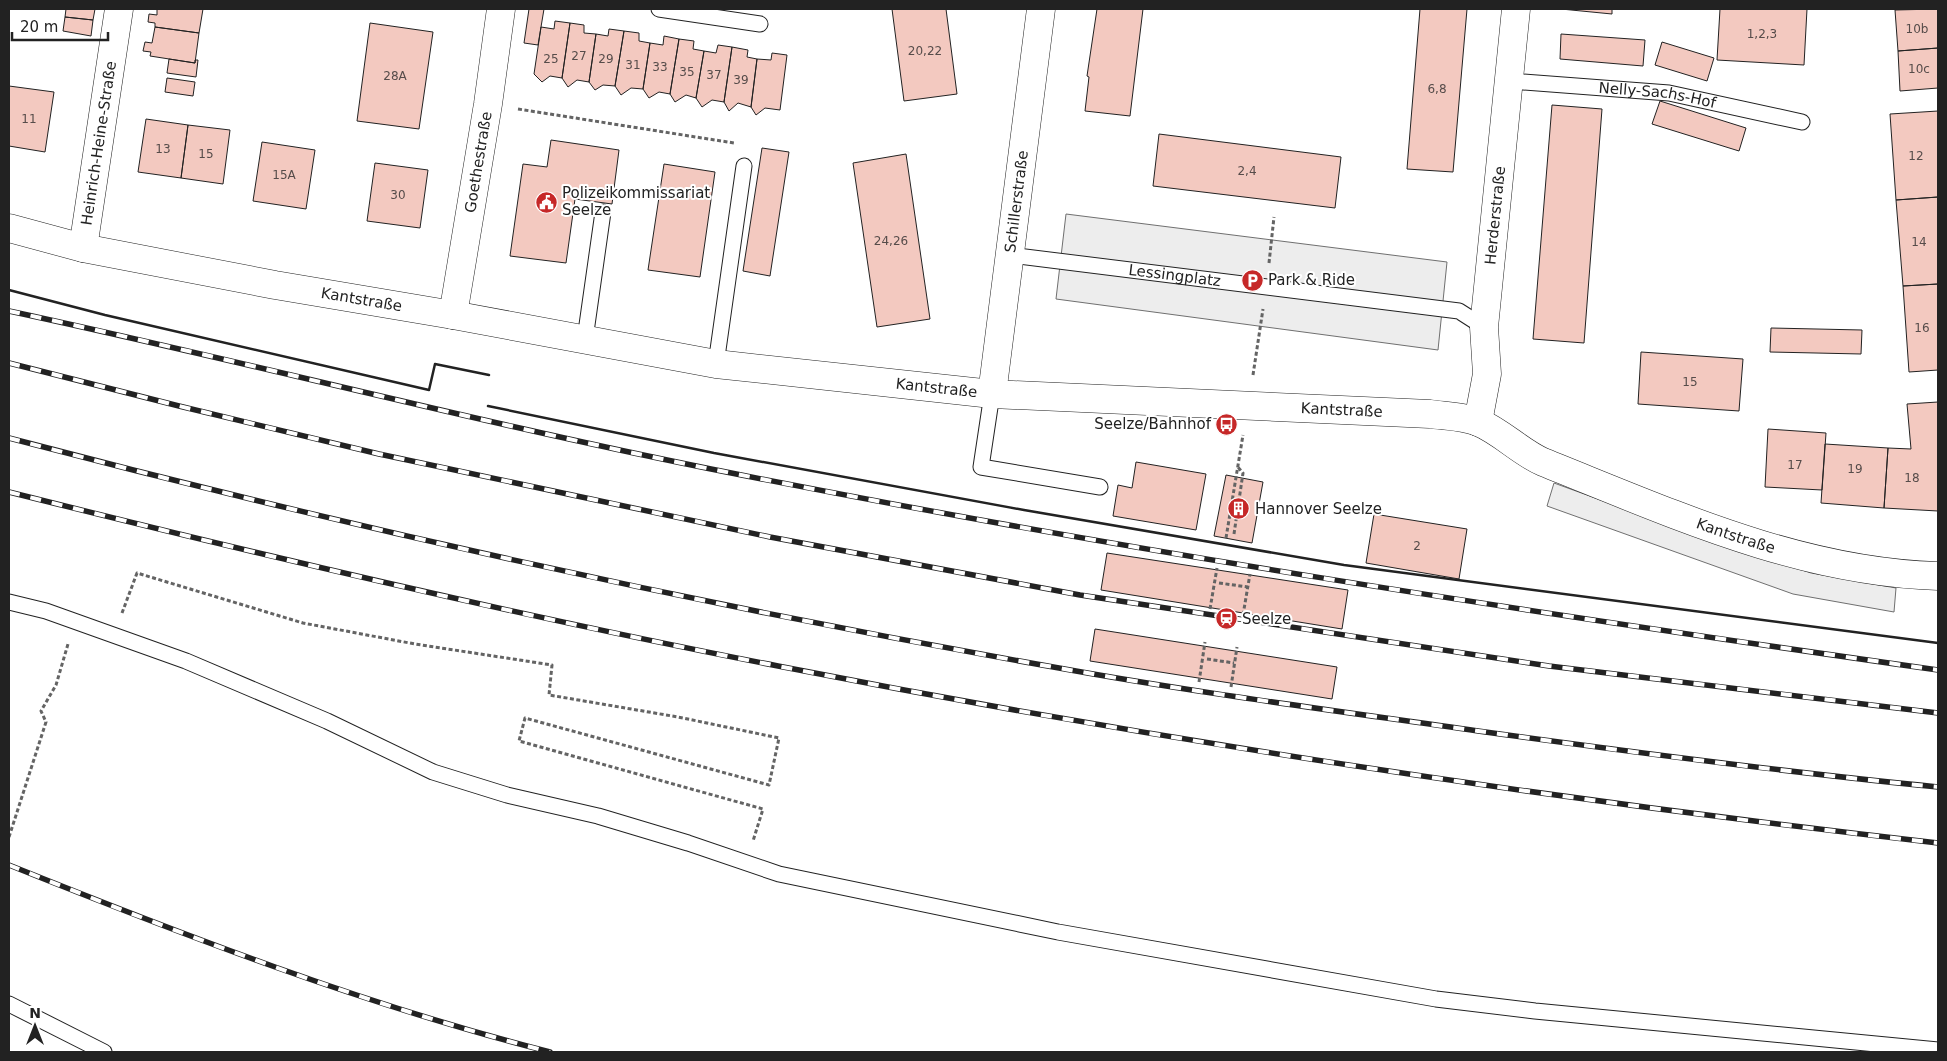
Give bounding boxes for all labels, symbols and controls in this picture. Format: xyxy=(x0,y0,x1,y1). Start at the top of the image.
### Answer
scale bar xyxy=(12,10,109,42)
text: 20 m xyxy=(20,18,58,36)
house number: 10b xyxy=(1906,22,1928,36)
house number: 1,2,3 xyxy=(1747,27,1777,41)
house number: 20,22 xyxy=(908,44,942,58)
house number: 27 xyxy=(571,49,587,63)
house number: 25 xyxy=(543,52,559,66)
house number: 29 xyxy=(598,52,614,66)
house number: 31 xyxy=(625,58,641,72)
street label: Heinrich-Heine-Straße xyxy=(78,60,120,227)
house number: 33 xyxy=(652,60,668,74)
house number: 10c xyxy=(1908,62,1930,76)
house number: 35 xyxy=(679,65,695,79)
house number: 37 xyxy=(706,68,722,82)
house number: 28A xyxy=(383,69,408,83)
house number: 39 xyxy=(733,73,749,87)
street label: Nelly-Sachs-Hof xyxy=(1598,79,1718,112)
house number: 6,8 xyxy=(1427,82,1447,96)
street label: Goethestraße xyxy=(461,110,496,214)
house number: 11 xyxy=(21,112,37,126)
house number: 13 xyxy=(155,142,171,156)
house number: 15 xyxy=(198,147,214,161)
street label: Schillerstraße xyxy=(1001,149,1032,254)
house number: 12 xyxy=(1908,149,1924,163)
house number: 2,4 xyxy=(1237,164,1257,178)
street label: Herderstraße xyxy=(1481,165,1509,266)
house number: 15A xyxy=(272,168,297,182)
place label: Polizeikommissariat Seelze xyxy=(562,184,710,219)
house number: 30 xyxy=(390,188,406,202)
public building icon: Polizeikommissariat Seelze xyxy=(534,190,558,214)
house number: 24,26 xyxy=(874,234,908,248)
house number: 14 xyxy=(1911,235,1927,249)
street label: Lessingplatz xyxy=(1128,261,1222,290)
parking icon: Park & Ride xyxy=(1240,268,1264,292)
place label: Park & Ride xyxy=(1268,271,1355,289)
street label: Kantstraße xyxy=(320,284,404,315)
house number: 16 xyxy=(1914,321,1930,335)
street label: Kantstraße xyxy=(895,375,978,401)
house number: 15 xyxy=(1682,375,1698,389)
street label: Kantstraße xyxy=(1300,399,1383,421)
bus stop icon: Seelze/Bahnhof xyxy=(1215,412,1239,436)
place label: Seelze/Bahnhof xyxy=(1094,415,1212,433)
house number: 17 xyxy=(1787,458,1803,472)
house number: 19 xyxy=(1847,462,1863,476)
house number: 18 xyxy=(1904,471,1920,485)
building icon: Hannover Seelze xyxy=(1227,497,1251,521)
place label: Hannover Seelze xyxy=(1255,500,1382,518)
street label: Kantstraße xyxy=(1694,514,1777,557)
house number: 2 xyxy=(1413,539,1421,553)
station icon: Seelze xyxy=(1214,607,1238,631)
place label: Seelze xyxy=(1242,610,1291,628)
north arrow xyxy=(10,1001,60,1051)
text: N xyxy=(29,1005,41,1021)

